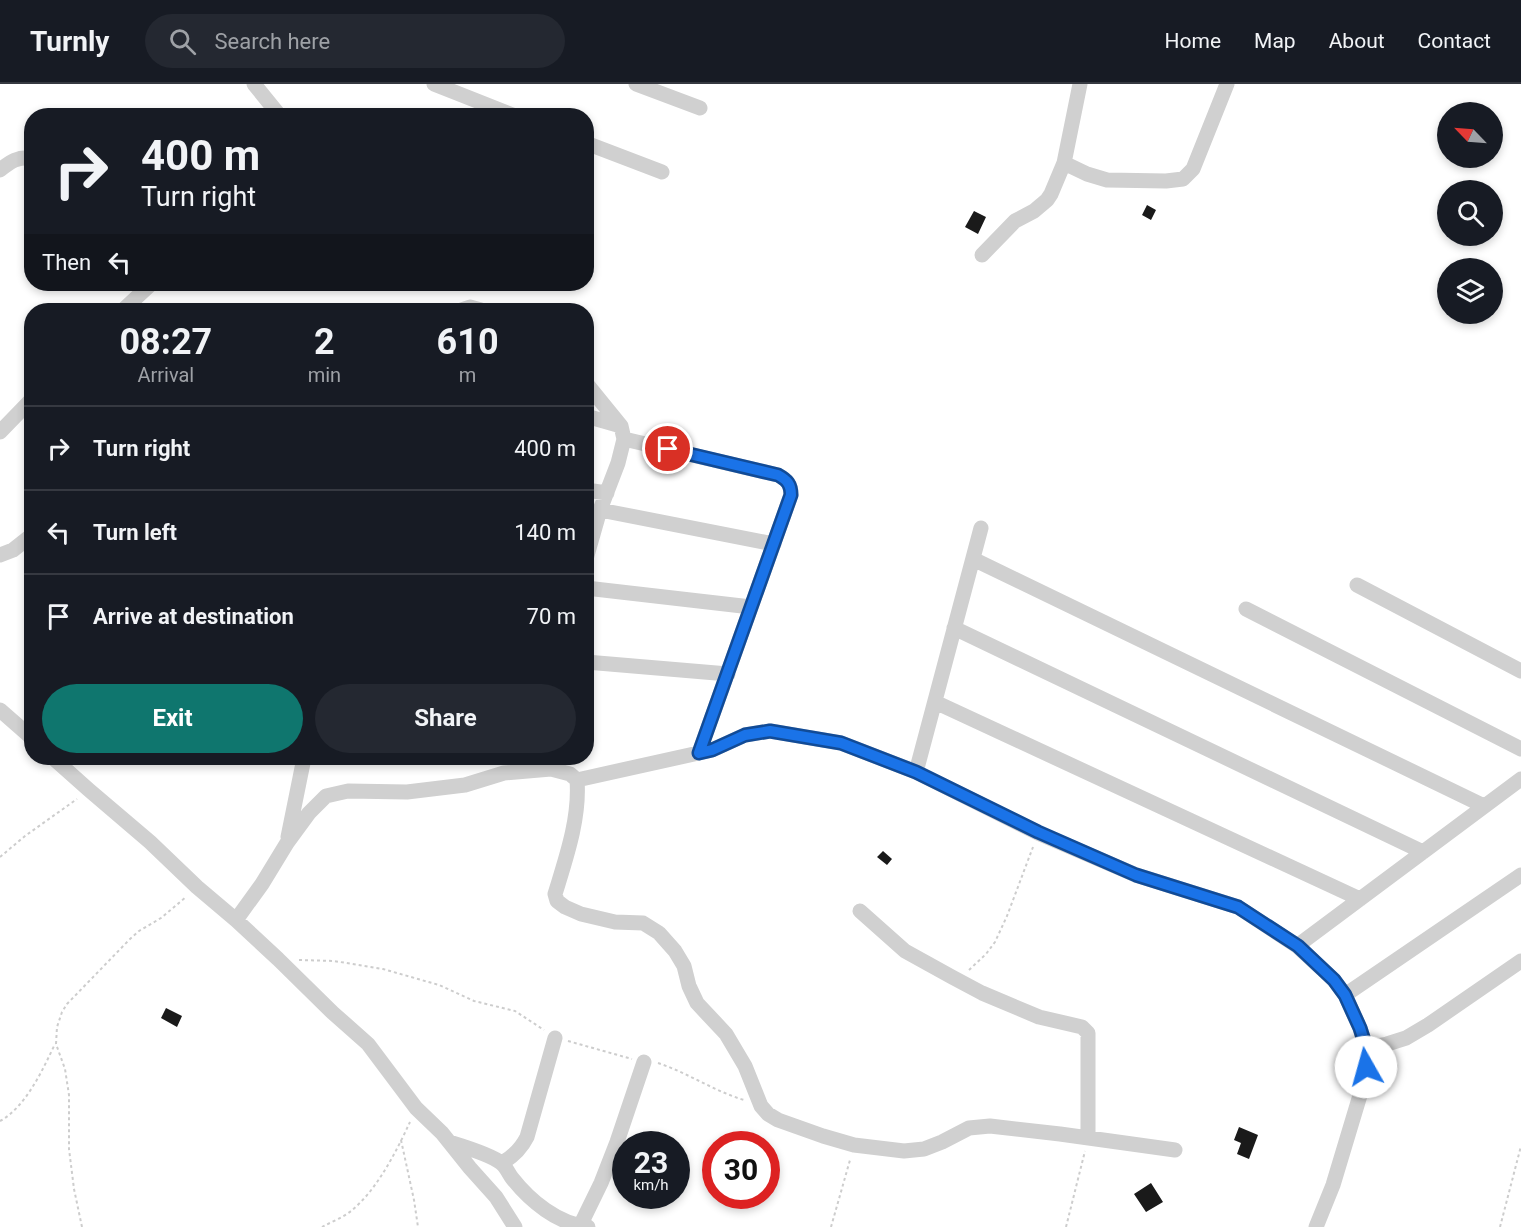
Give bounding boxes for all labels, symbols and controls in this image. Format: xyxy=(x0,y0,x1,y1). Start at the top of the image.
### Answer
search box xyxy=(145,14,565,68)
text: Turnly xyxy=(30,25,109,58)
icon: search xyxy=(166,25,199,58)
text: Search here xyxy=(214,29,330,54)
text: Home xyxy=(1165,29,1221,53)
text: Map xyxy=(1254,29,1296,53)
text: About xyxy=(1329,29,1385,53)
text: Contact xyxy=(1418,29,1491,53)
north arrow xyxy=(1437,102,1503,168)
map controls xyxy=(1437,102,1503,324)
text: 400 m xyxy=(141,131,260,180)
icon: right xyxy=(42,132,120,210)
button: search xyxy=(1437,180,1503,246)
text: Turn right xyxy=(141,181,256,213)
icon: left xyxy=(103,246,136,279)
text: Then xyxy=(42,250,91,275)
button: layers xyxy=(1437,258,1503,324)
text: 08:27 xyxy=(119,321,212,363)
text: 2 xyxy=(314,321,335,363)
text: 610 xyxy=(437,321,499,363)
text: Arrival xyxy=(137,363,194,387)
text: min xyxy=(308,363,341,387)
text: m xyxy=(459,363,476,387)
pin xyxy=(642,423,693,474)
icon: right xyxy=(42,432,75,465)
icon: arrive xyxy=(651,432,684,465)
text: Turn right xyxy=(93,436,190,461)
text: 400 m xyxy=(514,436,576,461)
icon: left xyxy=(42,516,75,549)
text: Turn left xyxy=(93,520,177,545)
text: 140 m xyxy=(514,520,576,545)
icon: arrive xyxy=(42,600,75,633)
text: Arrive at destination xyxy=(93,604,294,629)
text: 70 m xyxy=(527,604,576,629)
button: Exit xyxy=(42,684,303,753)
button: Share xyxy=(315,684,576,753)
position arrow xyxy=(1334,1035,1398,1099)
speed limit sign: 30 xyxy=(702,1131,780,1209)
text: 23 xyxy=(634,1145,668,1180)
text: km/h xyxy=(633,1176,669,1194)

